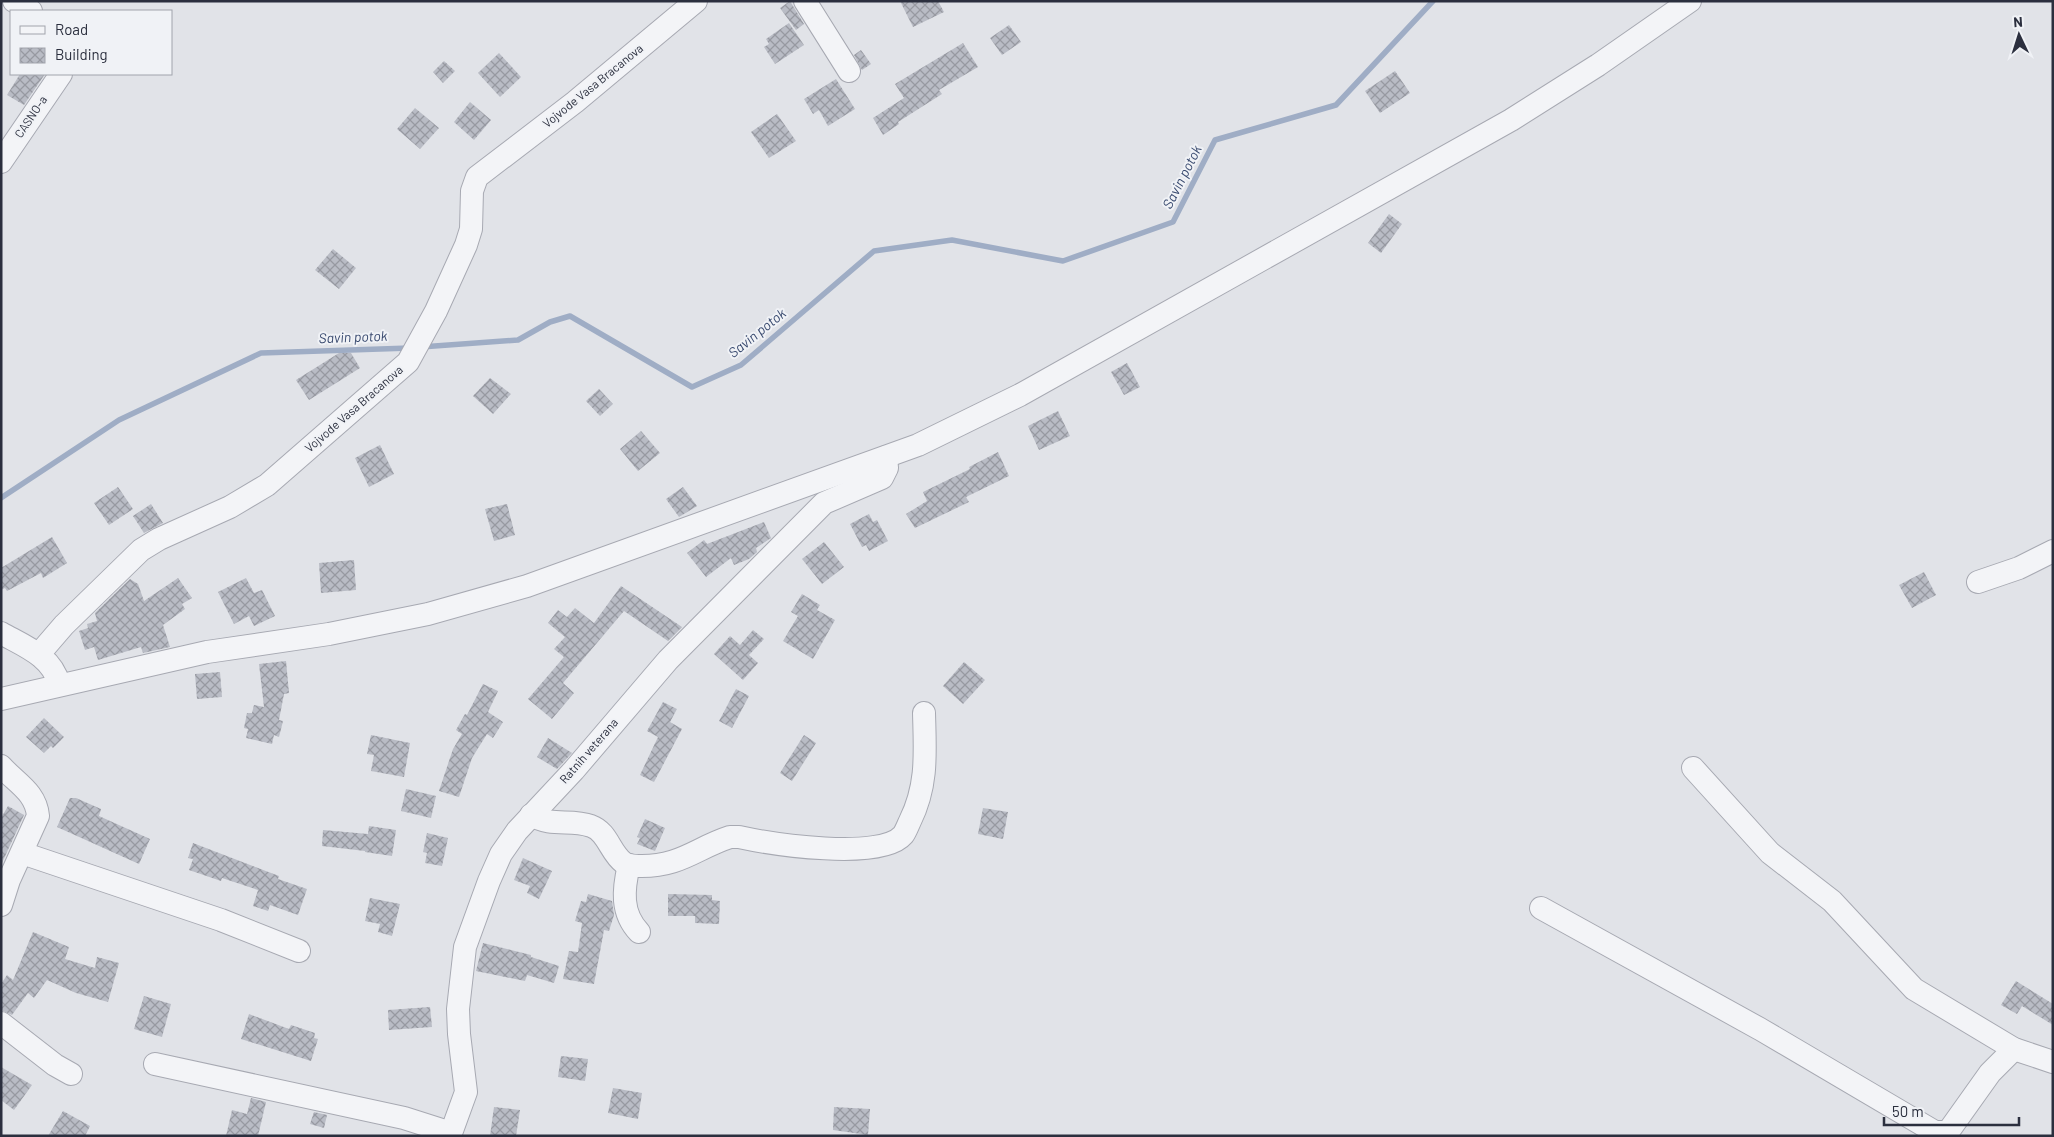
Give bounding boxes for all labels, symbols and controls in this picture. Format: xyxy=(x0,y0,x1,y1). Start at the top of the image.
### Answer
legend xyxy=(10,10,172,75)
north arrow xyxy=(1994,10,2044,60)
text: N xyxy=(2013,13,2023,30)
text: Road xyxy=(55,20,88,38)
street label: Vojvode Vasa Bracanova xyxy=(539,40,645,130)
text: Building xyxy=(55,45,108,63)
street label: CASNO-a xyxy=(11,93,49,140)
water label: Savin potok xyxy=(1158,142,1205,211)
water label: Savin potok xyxy=(725,304,789,361)
water label: Savin potok xyxy=(318,327,388,346)
street label: Vojvode Vasa Bracanova xyxy=(302,362,405,455)
street label: Ratnih veterana xyxy=(556,715,620,786)
scale bar xyxy=(1884,1094,2019,1126)
text: 50 m xyxy=(1892,1102,1924,1120)

